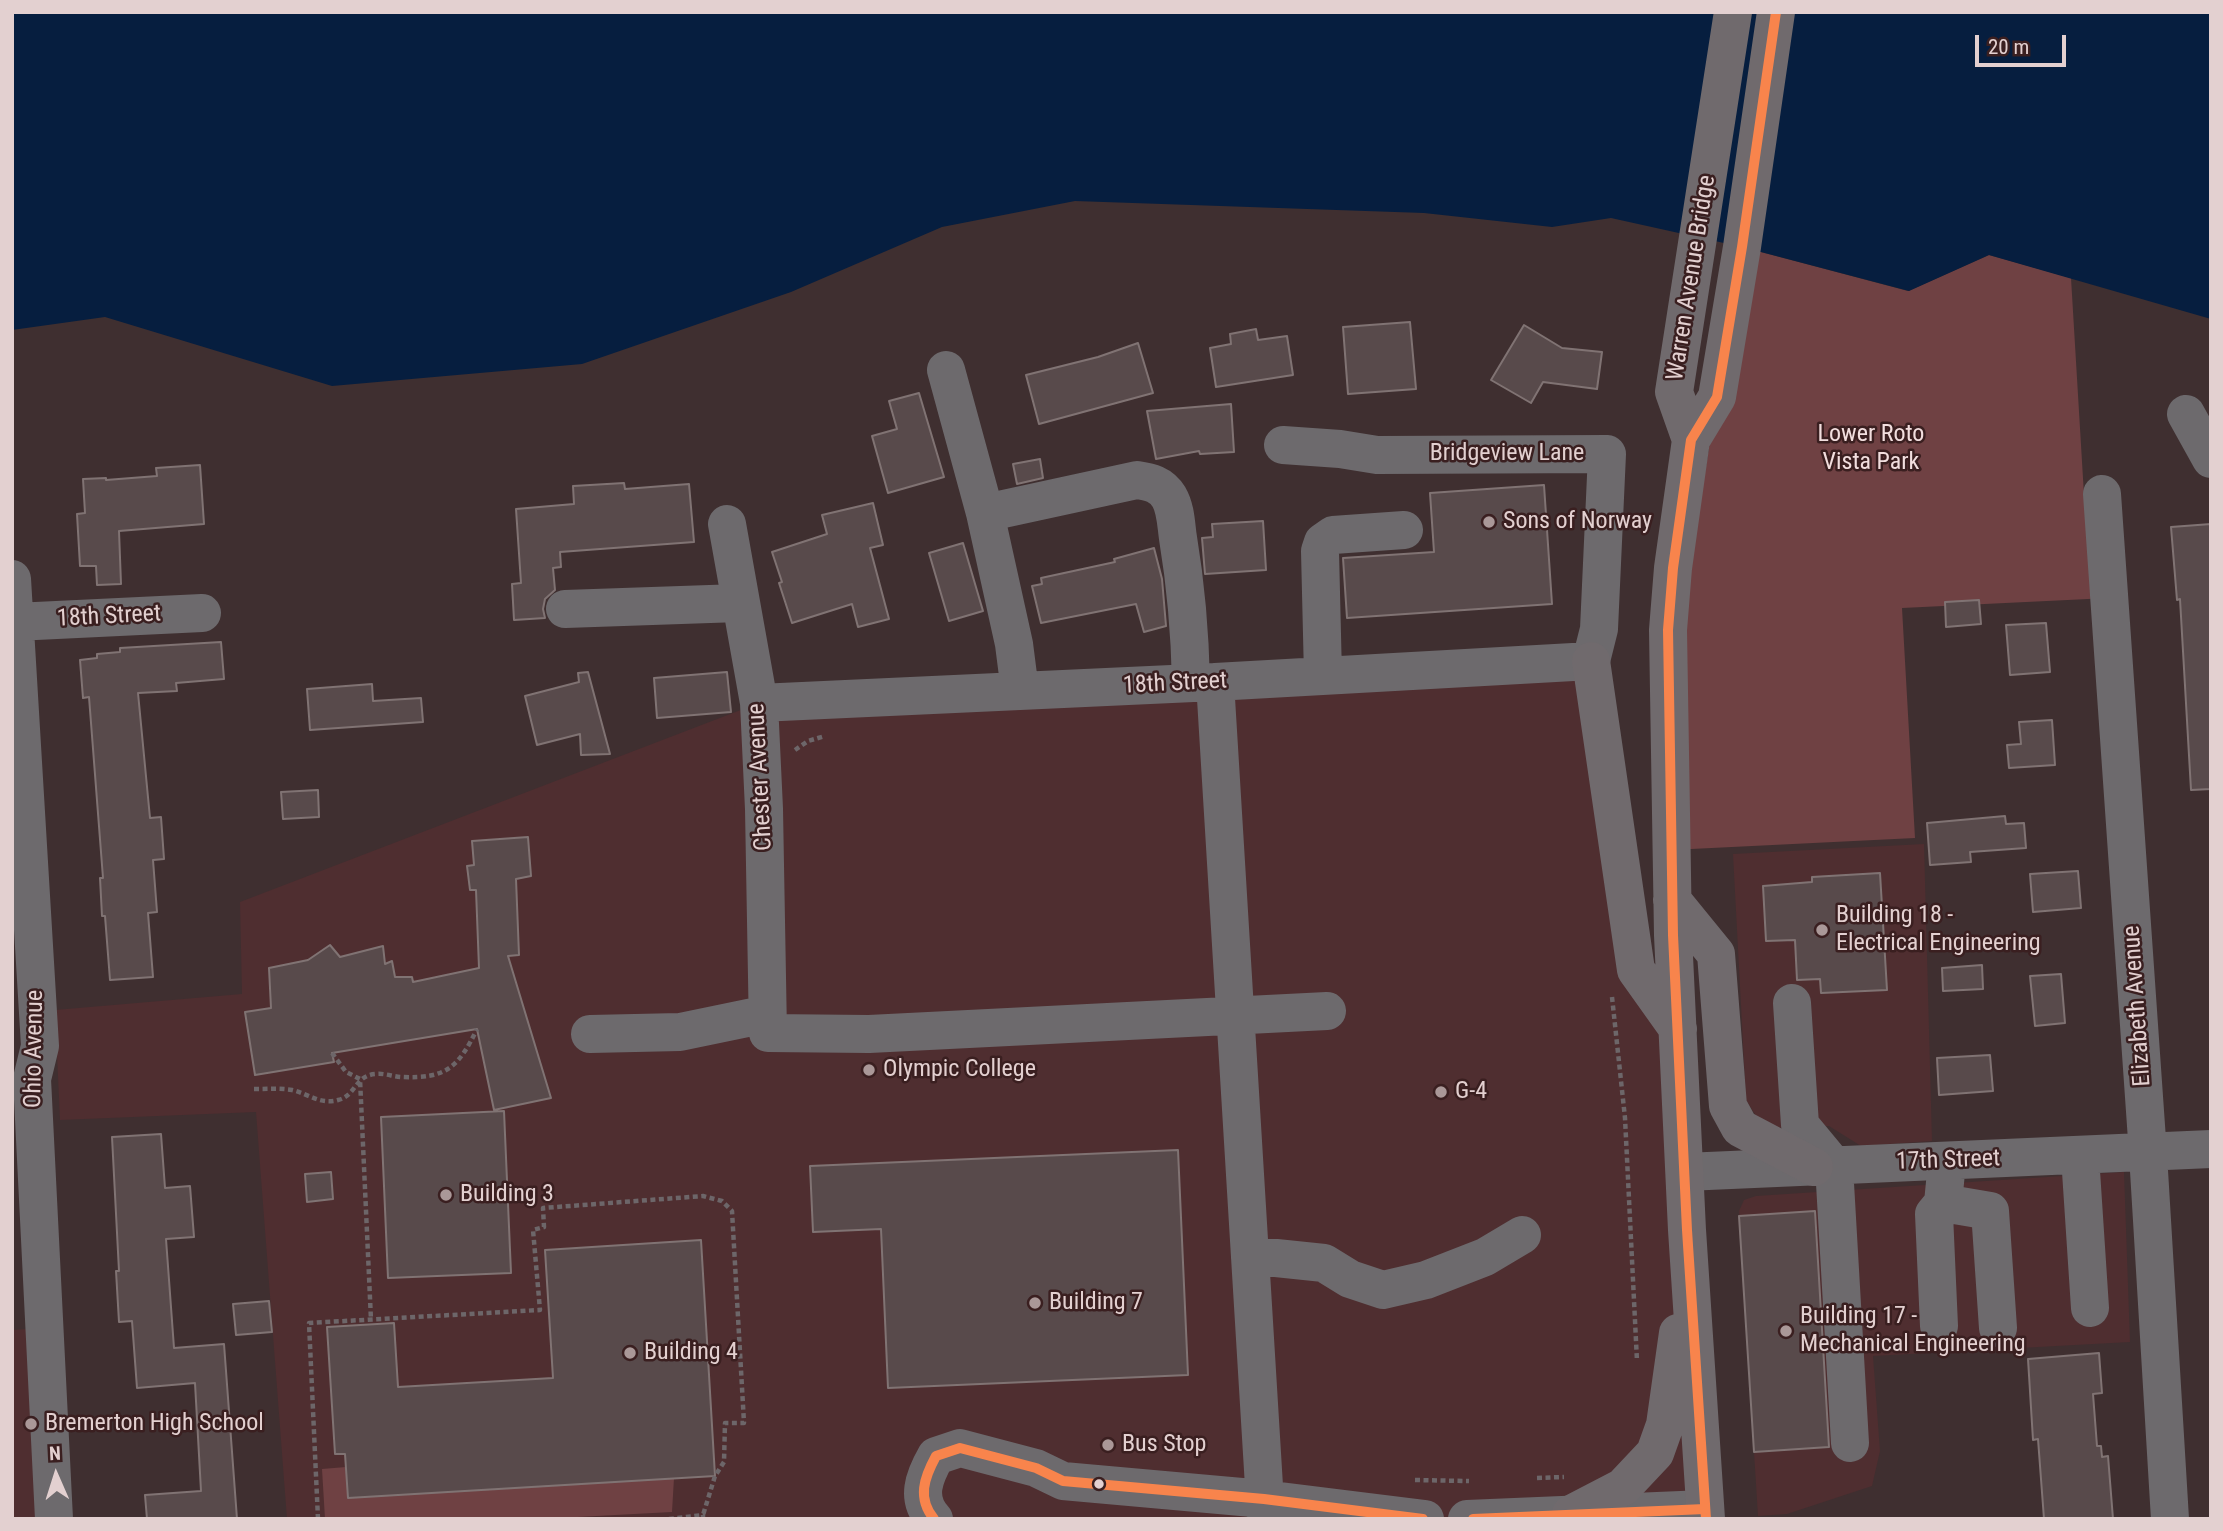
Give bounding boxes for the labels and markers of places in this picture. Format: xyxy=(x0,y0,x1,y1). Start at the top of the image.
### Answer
place label: Sons of Norway xyxy=(1503,508,1652,536)
marker: Sons of Norway xyxy=(1481,514,1497,530)
place label: Building 18 - Electrical Engineering xyxy=(1836,902,2041,958)
marker: Building 18 - Electrical Engineering xyxy=(1814,922,1830,938)
place label: Olympic College xyxy=(883,1056,1036,1084)
marker: Olympic College xyxy=(861,1062,877,1078)
place label: G-4 xyxy=(1455,1078,1487,1106)
marker: G-4 xyxy=(1433,1084,1449,1100)
place label: Building 3 xyxy=(460,1181,554,1209)
marker: Building 3 xyxy=(438,1187,454,1203)
place label: Building 7 xyxy=(1049,1289,1143,1317)
marker: Building 7 xyxy=(1027,1295,1043,1311)
place label: Building 17 - Mechanical Engineering xyxy=(1800,1303,2026,1359)
marker: Building 17 - Mechanical Engineering xyxy=(1778,1323,1794,1339)
place label: Building 4 xyxy=(644,1339,738,1367)
marker: Building 4 xyxy=(622,1345,638,1361)
place label: Bremerton High School xyxy=(45,1410,264,1438)
marker: Bremerton High School xyxy=(23,1416,39,1432)
place label: Bus Stop xyxy=(1122,1431,1206,1459)
marker: Bus Stop xyxy=(1100,1437,1116,1453)
unlabelled marker xyxy=(1092,1477,1106,1491)

